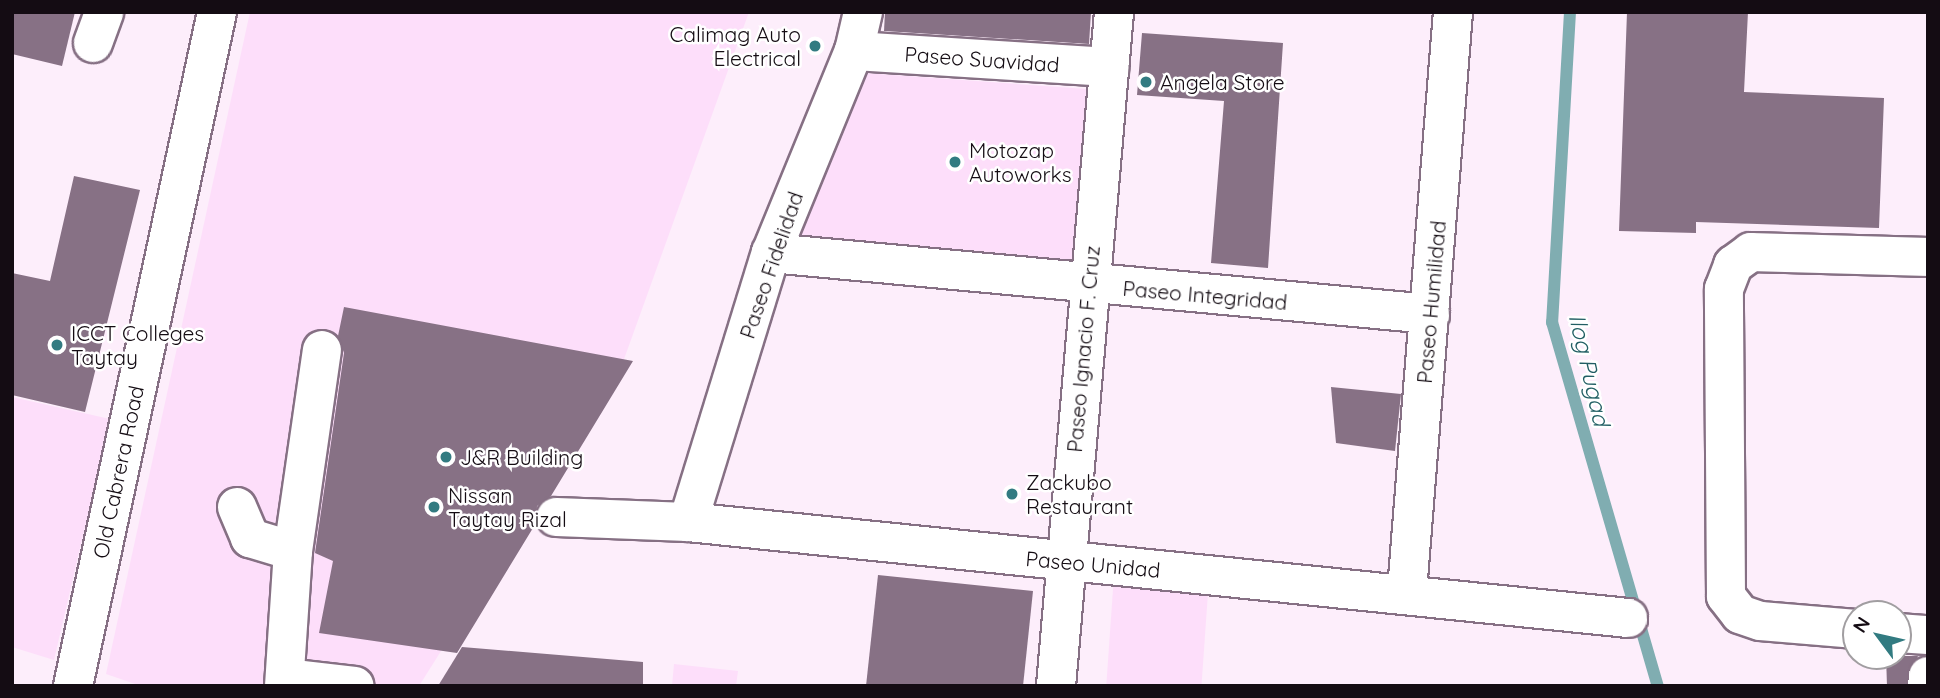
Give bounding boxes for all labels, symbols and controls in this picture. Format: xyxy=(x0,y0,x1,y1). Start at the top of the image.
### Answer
place label: Calimag Auto Electrical xyxy=(669,21,801,71)
marker: Calimag Auto Electrical xyxy=(807,38,823,54)
street label: Paseo Suavidad xyxy=(904,41,1060,77)
place label: Angela Store xyxy=(1160,69,1285,95)
marker: Angela Store xyxy=(1138,74,1154,90)
place label: Motozap Autoworks xyxy=(969,137,1072,187)
marker: Motozap Autoworks xyxy=(947,154,963,170)
street label: Paseo Fidelidad xyxy=(734,188,808,342)
street label: Paseo Humilidad xyxy=(1411,219,1451,385)
street label: Paseo Ignacio F. Cruz xyxy=(1061,245,1105,453)
street label: Paseo Integridad xyxy=(1122,275,1288,315)
water label: Ilog Pugad xyxy=(1563,311,1615,429)
place label: ICCT Colleges Taytay xyxy=(71,320,204,370)
marker: ICCT Colleges Taytay xyxy=(49,337,65,353)
street label: Old Cabrera Road xyxy=(87,383,149,561)
place label: J&R Building xyxy=(460,444,583,470)
marker: J&R Building xyxy=(438,449,454,465)
place label: Zackubo Restaurant xyxy=(1026,469,1133,519)
place label: Nissan Taytay Rizal xyxy=(448,482,567,532)
marker: Zackubo Restaurant xyxy=(1004,486,1020,502)
marker: Nissan Taytay Rizal xyxy=(426,499,442,515)
street label: Paseo Unidad xyxy=(1025,546,1161,582)
north arrow xyxy=(1842,600,1912,670)
text: N xyxy=(1847,612,1875,637)

